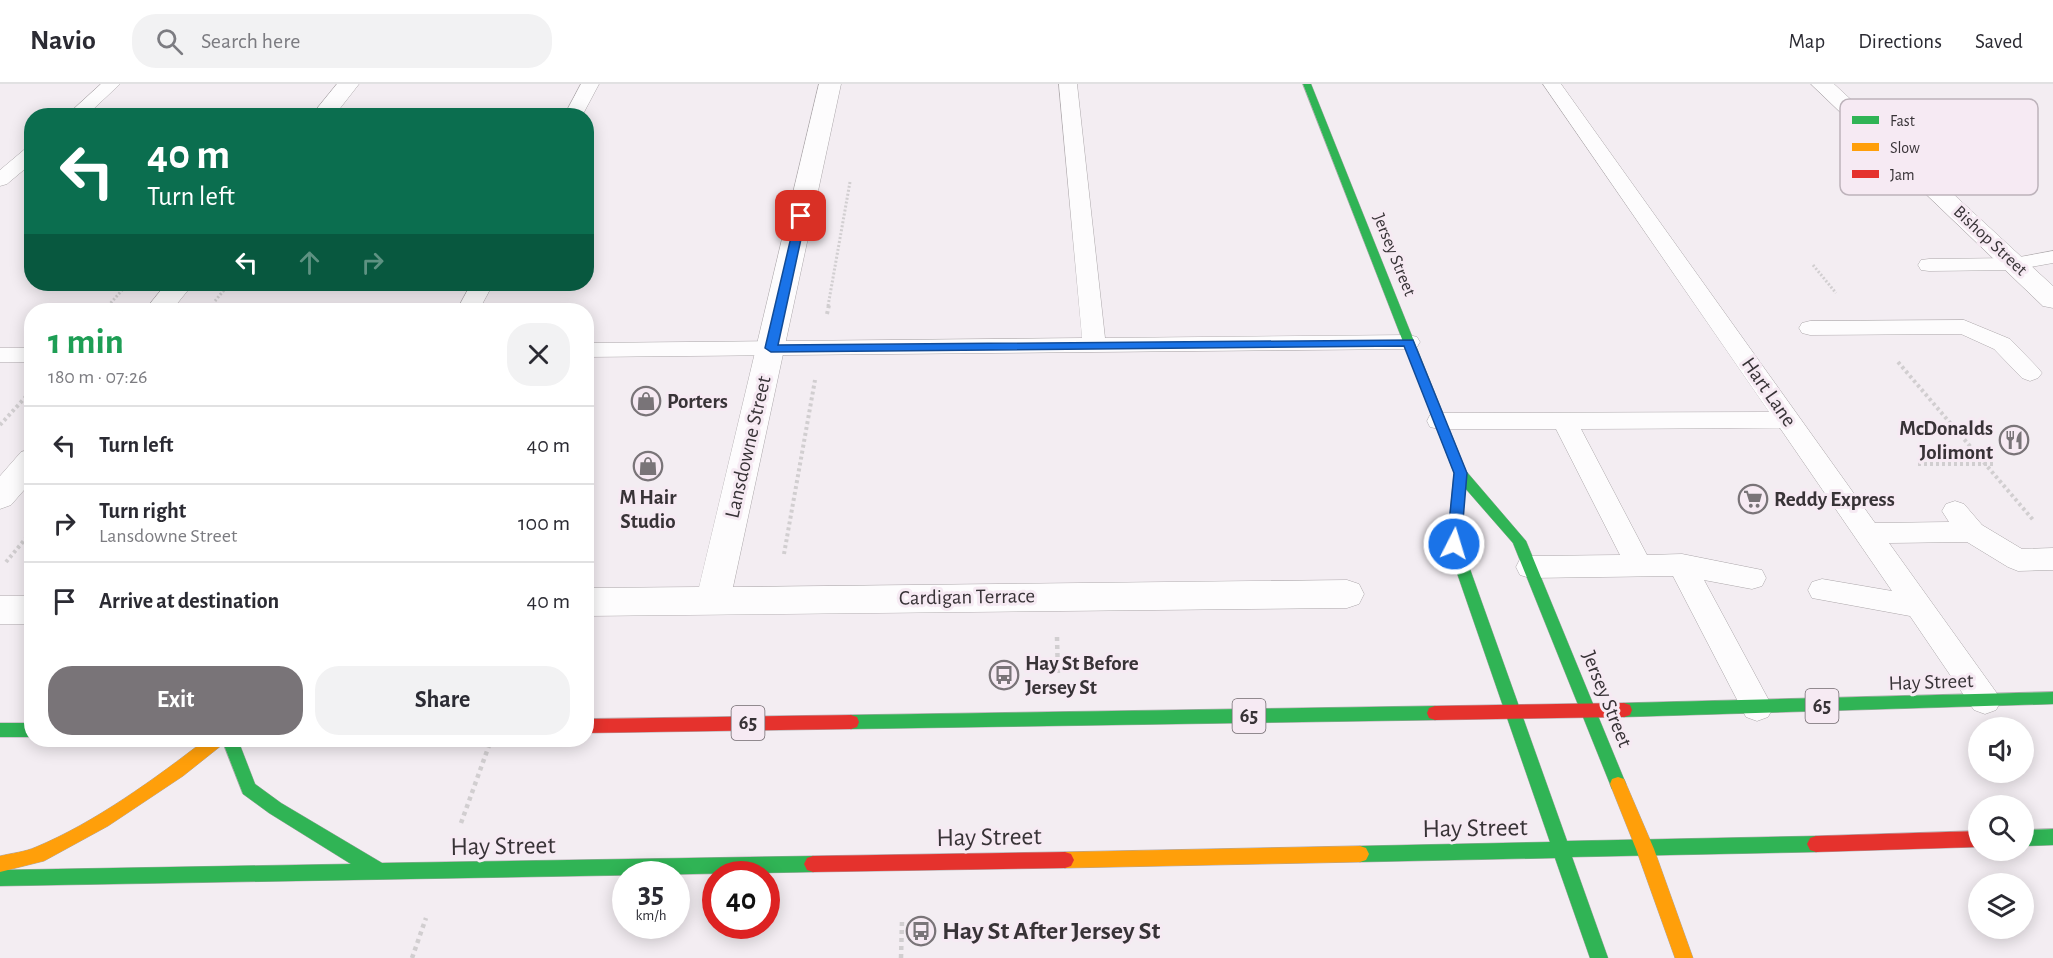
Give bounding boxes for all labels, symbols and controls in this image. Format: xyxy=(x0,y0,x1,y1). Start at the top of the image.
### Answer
search box xyxy=(132,14,552,68)
icon: search xyxy=(153,25,186,58)
text: Navio xyxy=(30,27,96,55)
text: Search here xyxy=(201,30,300,52)
text: Map xyxy=(1789,31,1825,52)
text: Directions xyxy=(1858,31,1942,52)
text: Saved xyxy=(1975,31,2023,52)
legend xyxy=(1840,99,2038,195)
text: Fast xyxy=(1890,113,1915,129)
icon: left xyxy=(48,132,126,210)
text: 40 m xyxy=(147,134,230,176)
text: Slow xyxy=(1890,140,1920,156)
text: Jam xyxy=(1890,167,1915,183)
text: Turn left xyxy=(147,183,235,210)
pin xyxy=(775,190,826,241)
icon: arrive xyxy=(784,199,817,232)
street label: Bishop Street xyxy=(1950,203,2030,280)
street label: Jersey Street xyxy=(1369,211,1419,299)
icon: left xyxy=(230,246,263,279)
icon: ahead xyxy=(293,246,326,279)
icon: right xyxy=(356,246,389,279)
button: close xyxy=(507,323,570,386)
text: 1 min xyxy=(48,324,124,360)
street label: Hart Lane xyxy=(1738,354,1800,430)
text: 180 m · 07:26 xyxy=(48,367,147,387)
street label: Lansdowne Street xyxy=(721,374,775,520)
shop icon: Porters xyxy=(630,385,662,417)
place label: Porters xyxy=(667,391,728,412)
place label: McDonalds Jolimont xyxy=(1899,418,1993,463)
restaurant icon: McDonalds Jolimont xyxy=(1998,424,2030,456)
icon: left xyxy=(48,429,81,462)
text: Turn left xyxy=(99,434,173,456)
text: 40 m xyxy=(527,434,570,456)
shop icon: M Hair Studio xyxy=(632,450,664,482)
supermarket icon: Reddy Express xyxy=(1737,483,1769,515)
place label: M Hair Studio xyxy=(619,487,677,532)
place label: Reddy Express xyxy=(1774,489,1895,510)
text: Turn right xyxy=(99,500,186,522)
icon: right xyxy=(48,507,81,540)
text: 100 m xyxy=(518,512,570,534)
position arrow xyxy=(1422,512,1486,576)
text: Lansdowne Street xyxy=(99,526,237,546)
icon: arrive xyxy=(48,585,81,618)
street label: Cardigan Terrace xyxy=(899,585,1035,609)
text: Arrive at destination xyxy=(99,590,279,612)
text: 40 m xyxy=(527,590,570,612)
street label: Jersey Street xyxy=(1578,648,1636,750)
place label: Hay St Before Jersey St xyxy=(1025,653,1139,698)
bus stop icon: Hay St Before Jersey St xyxy=(988,659,1020,691)
button: Exit xyxy=(48,666,303,735)
button: Share xyxy=(315,666,570,735)
street label: Hay Street xyxy=(1888,670,1974,694)
road number: 65 xyxy=(1806,689,1838,723)
road number: 65 xyxy=(1232,699,1266,733)
road number: 65 xyxy=(732,706,764,740)
map controls xyxy=(1968,717,2034,939)
button: sound xyxy=(1968,717,2034,783)
button: search xyxy=(1968,795,2034,861)
street label: Hay Street xyxy=(1422,814,1528,842)
street label: Hay Street xyxy=(936,823,1042,851)
street label: Hay Street xyxy=(450,832,556,860)
speed limit sign: 40 xyxy=(702,861,780,939)
button: layers xyxy=(1968,873,2034,939)
text: 35 xyxy=(638,878,664,908)
text: km/h xyxy=(636,908,666,923)
bus stop icon: Hay St After Jersey St xyxy=(905,915,937,947)
place label: Hay St After Jersey St xyxy=(942,918,1160,944)

